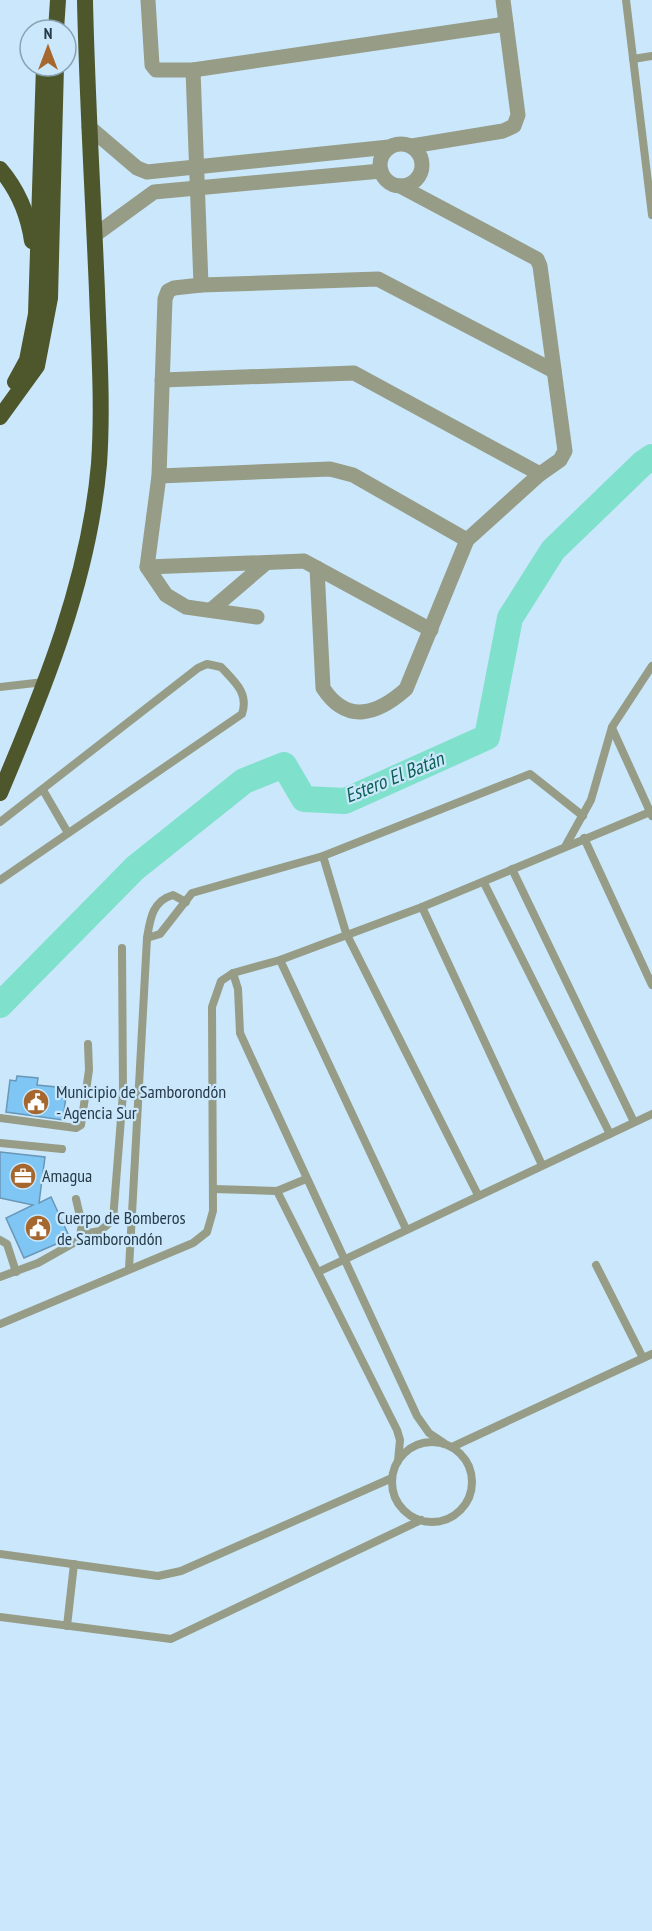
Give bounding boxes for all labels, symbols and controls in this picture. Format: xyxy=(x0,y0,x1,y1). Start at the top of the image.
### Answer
north arrow xyxy=(18,18,78,78)
text: N xyxy=(44,23,52,43)
water label: Estero El Batán xyxy=(341,745,448,809)
place label: Municipio de Samborondón - Agencia Sur xyxy=(56,1080,226,1124)
public building icon: Municipio de Samborondón - Agencia Sur xyxy=(21,1087,51,1117)
office icon: Amagua xyxy=(8,1161,38,1191)
place label: Amagua xyxy=(42,1164,92,1187)
place label: Cuerpo de Bomberos de Samborondón xyxy=(57,1206,186,1250)
public building icon: Cuerpo de Bomberos de Samborondón xyxy=(23,1213,53,1243)

